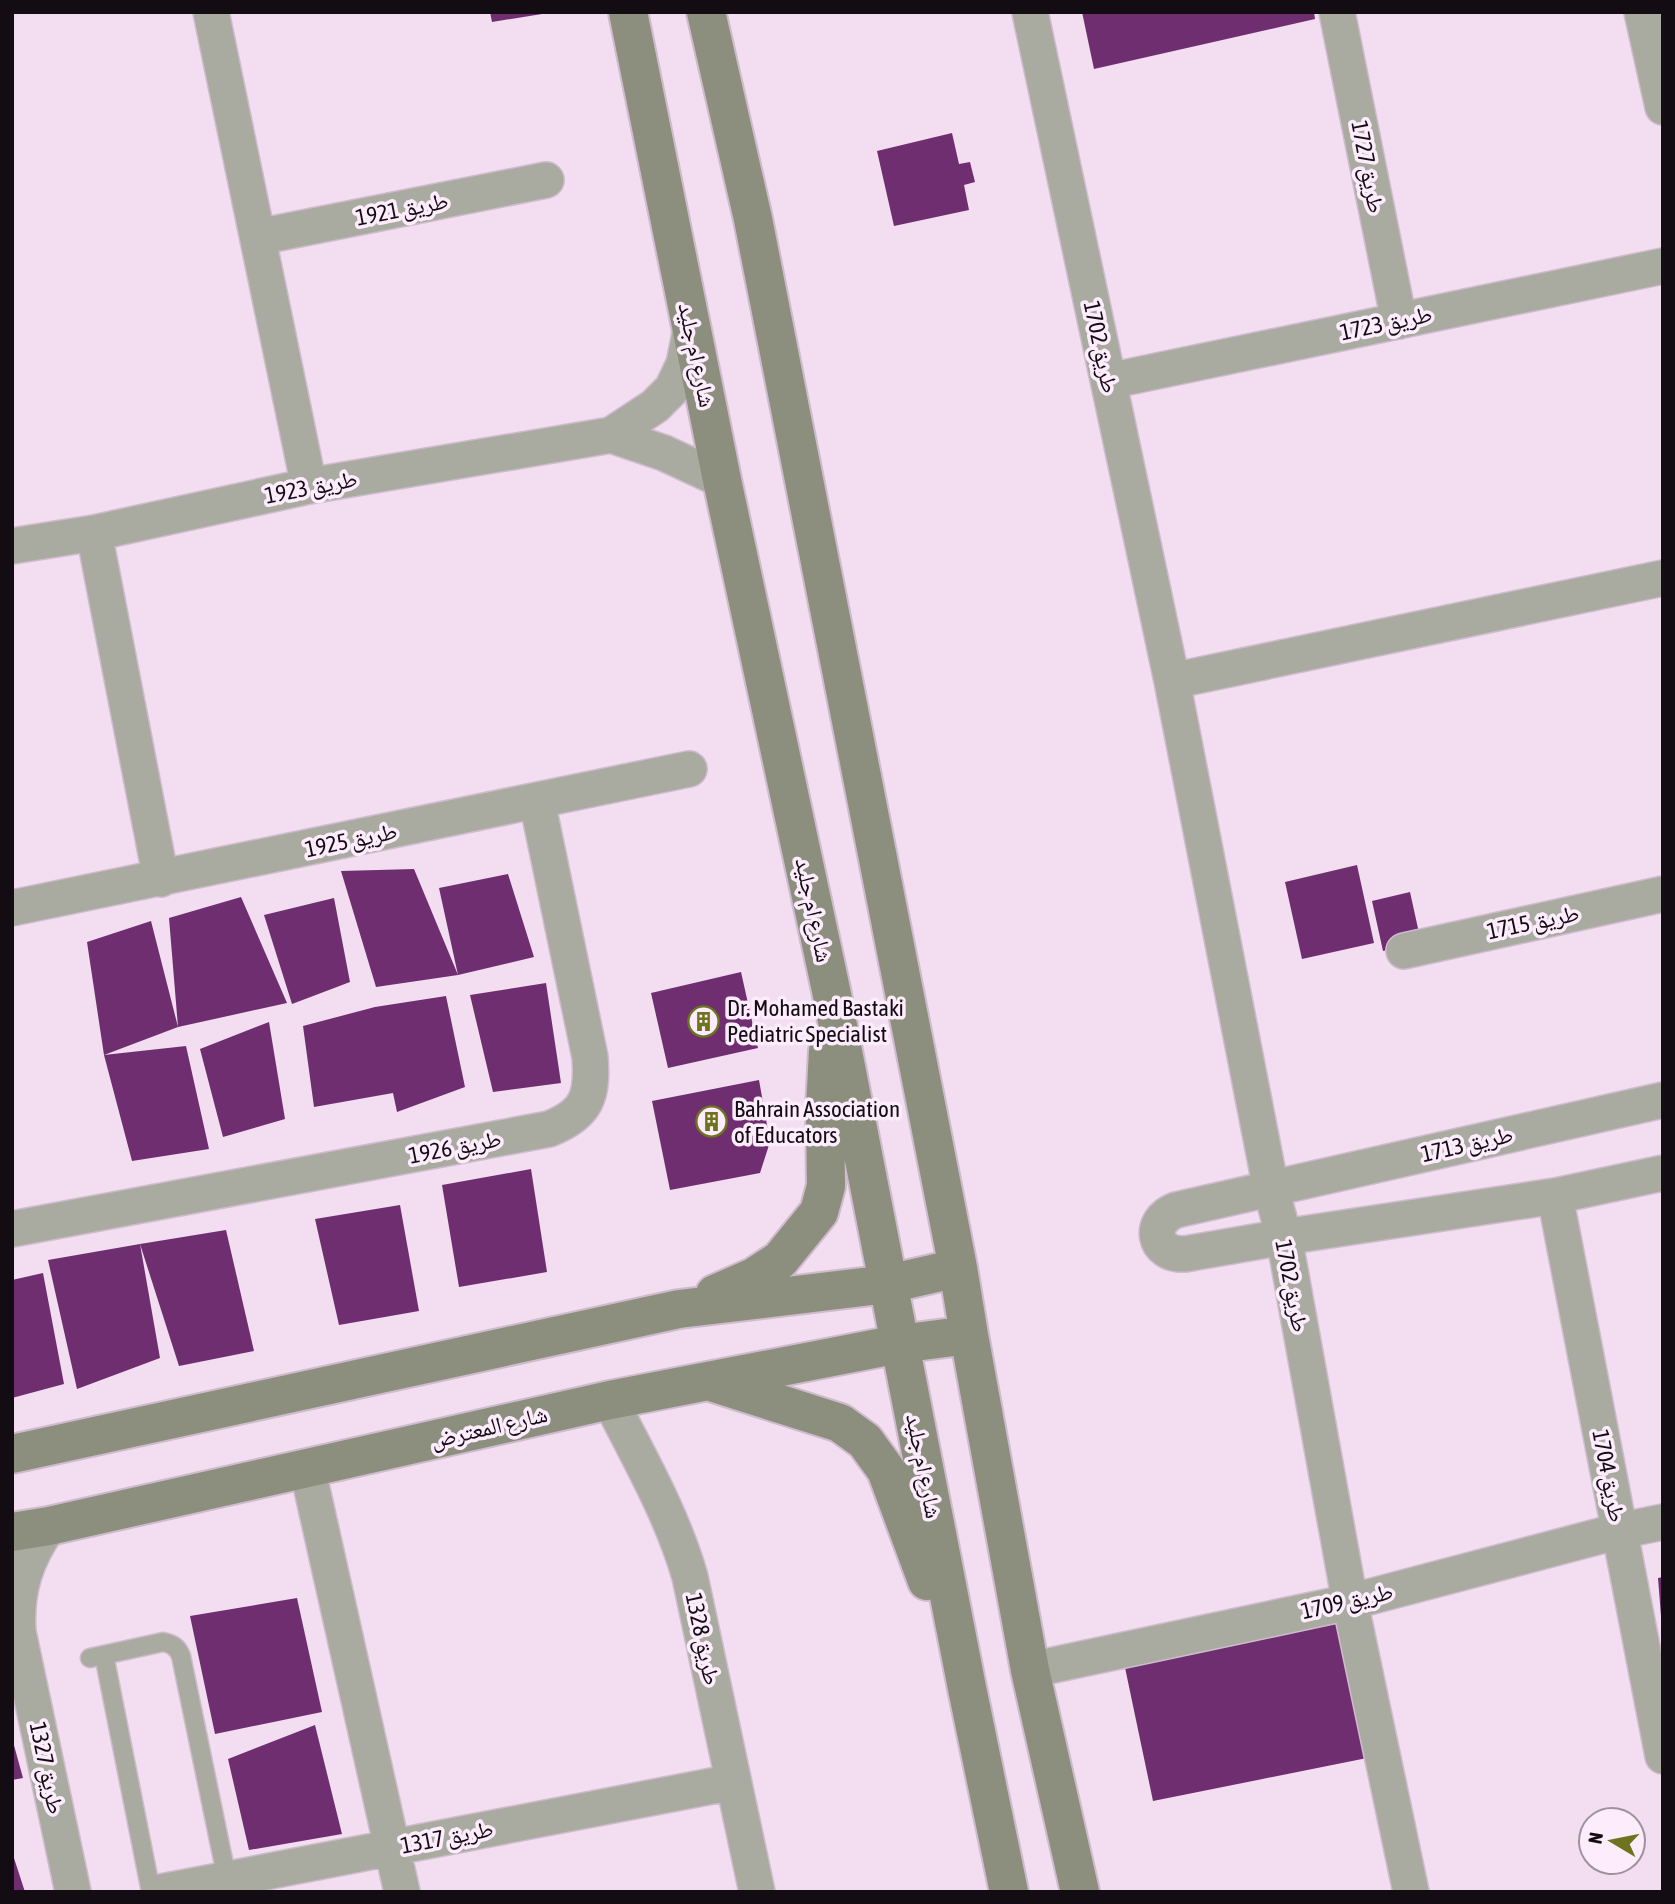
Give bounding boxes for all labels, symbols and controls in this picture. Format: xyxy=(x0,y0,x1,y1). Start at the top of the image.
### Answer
street label: طريق 1727 xyxy=(1345,119,1390,216)
street label: طريق 1921 xyxy=(354,187,451,232)
street label: طريق 1702 xyxy=(1078,299,1123,396)
street label: شارع ام جليد xyxy=(670,300,721,410)
street label: طريق 1723 xyxy=(1338,301,1435,346)
street label: طريق 1923 xyxy=(263,465,360,510)
street label: طريق 1925 xyxy=(303,818,400,863)
street label: شارع ام جليد xyxy=(787,855,838,965)
street label: طريق 1715 xyxy=(1485,900,1582,945)
place label: Dr. Mohamed Bastaki Pediatric Specialist xyxy=(727,995,904,1047)
building icon: Dr. Mohamed Bastaki Pediatric Specialist xyxy=(687,1004,721,1038)
place label: Bahrain Association of Educators xyxy=(734,1096,900,1148)
building icon: Bahrain Association of Educators xyxy=(694,1105,728,1139)
street label: طريق 1713 xyxy=(1419,1121,1516,1168)
street label: طريق 1926 xyxy=(407,1125,504,1170)
street label: طريق 1702 xyxy=(1269,1238,1314,1335)
street label: شارع المعترض xyxy=(428,1401,550,1455)
street label: شارع ام جليد xyxy=(898,1411,947,1521)
street label: طريق 1704 xyxy=(1586,1428,1631,1525)
street label: طريق 1709 xyxy=(1299,1578,1396,1625)
street label: طريق 1328 xyxy=(680,1591,725,1688)
street label: طريق 1327 xyxy=(24,1720,69,1817)
north arrow xyxy=(1577,1806,1647,1876)
street label: طريق 1317 xyxy=(399,1815,496,1860)
text: N xyxy=(1583,1831,1607,1845)

